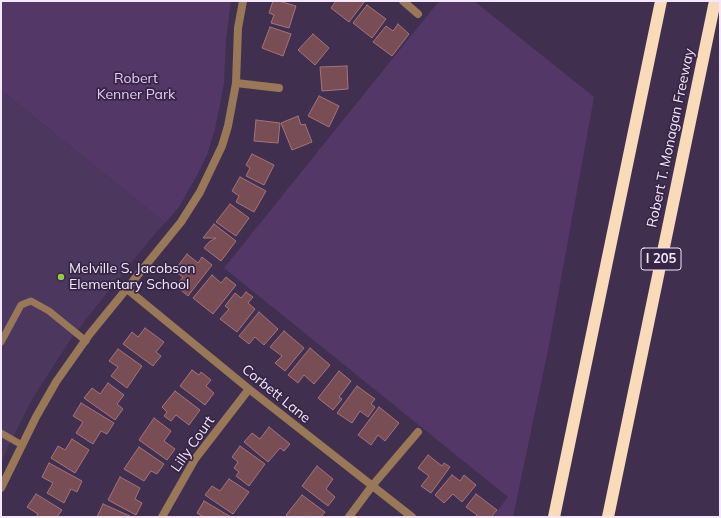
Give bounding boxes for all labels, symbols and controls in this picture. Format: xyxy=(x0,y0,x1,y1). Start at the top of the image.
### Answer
street label: Robert T. Monagan Freeway xyxy=(644,47,698,229)
park label: Robert Kenner Park xyxy=(97,71,175,104)
road number: I 205 xyxy=(641,248,681,270)
place label: Melville S. Jacobson Elementary School xyxy=(69,261,195,294)
marker: Melville S. Jacobson Elementary School xyxy=(56,272,66,282)
street label: Corbett Lane xyxy=(238,361,314,427)
street label: Lilly Court xyxy=(168,413,218,475)

